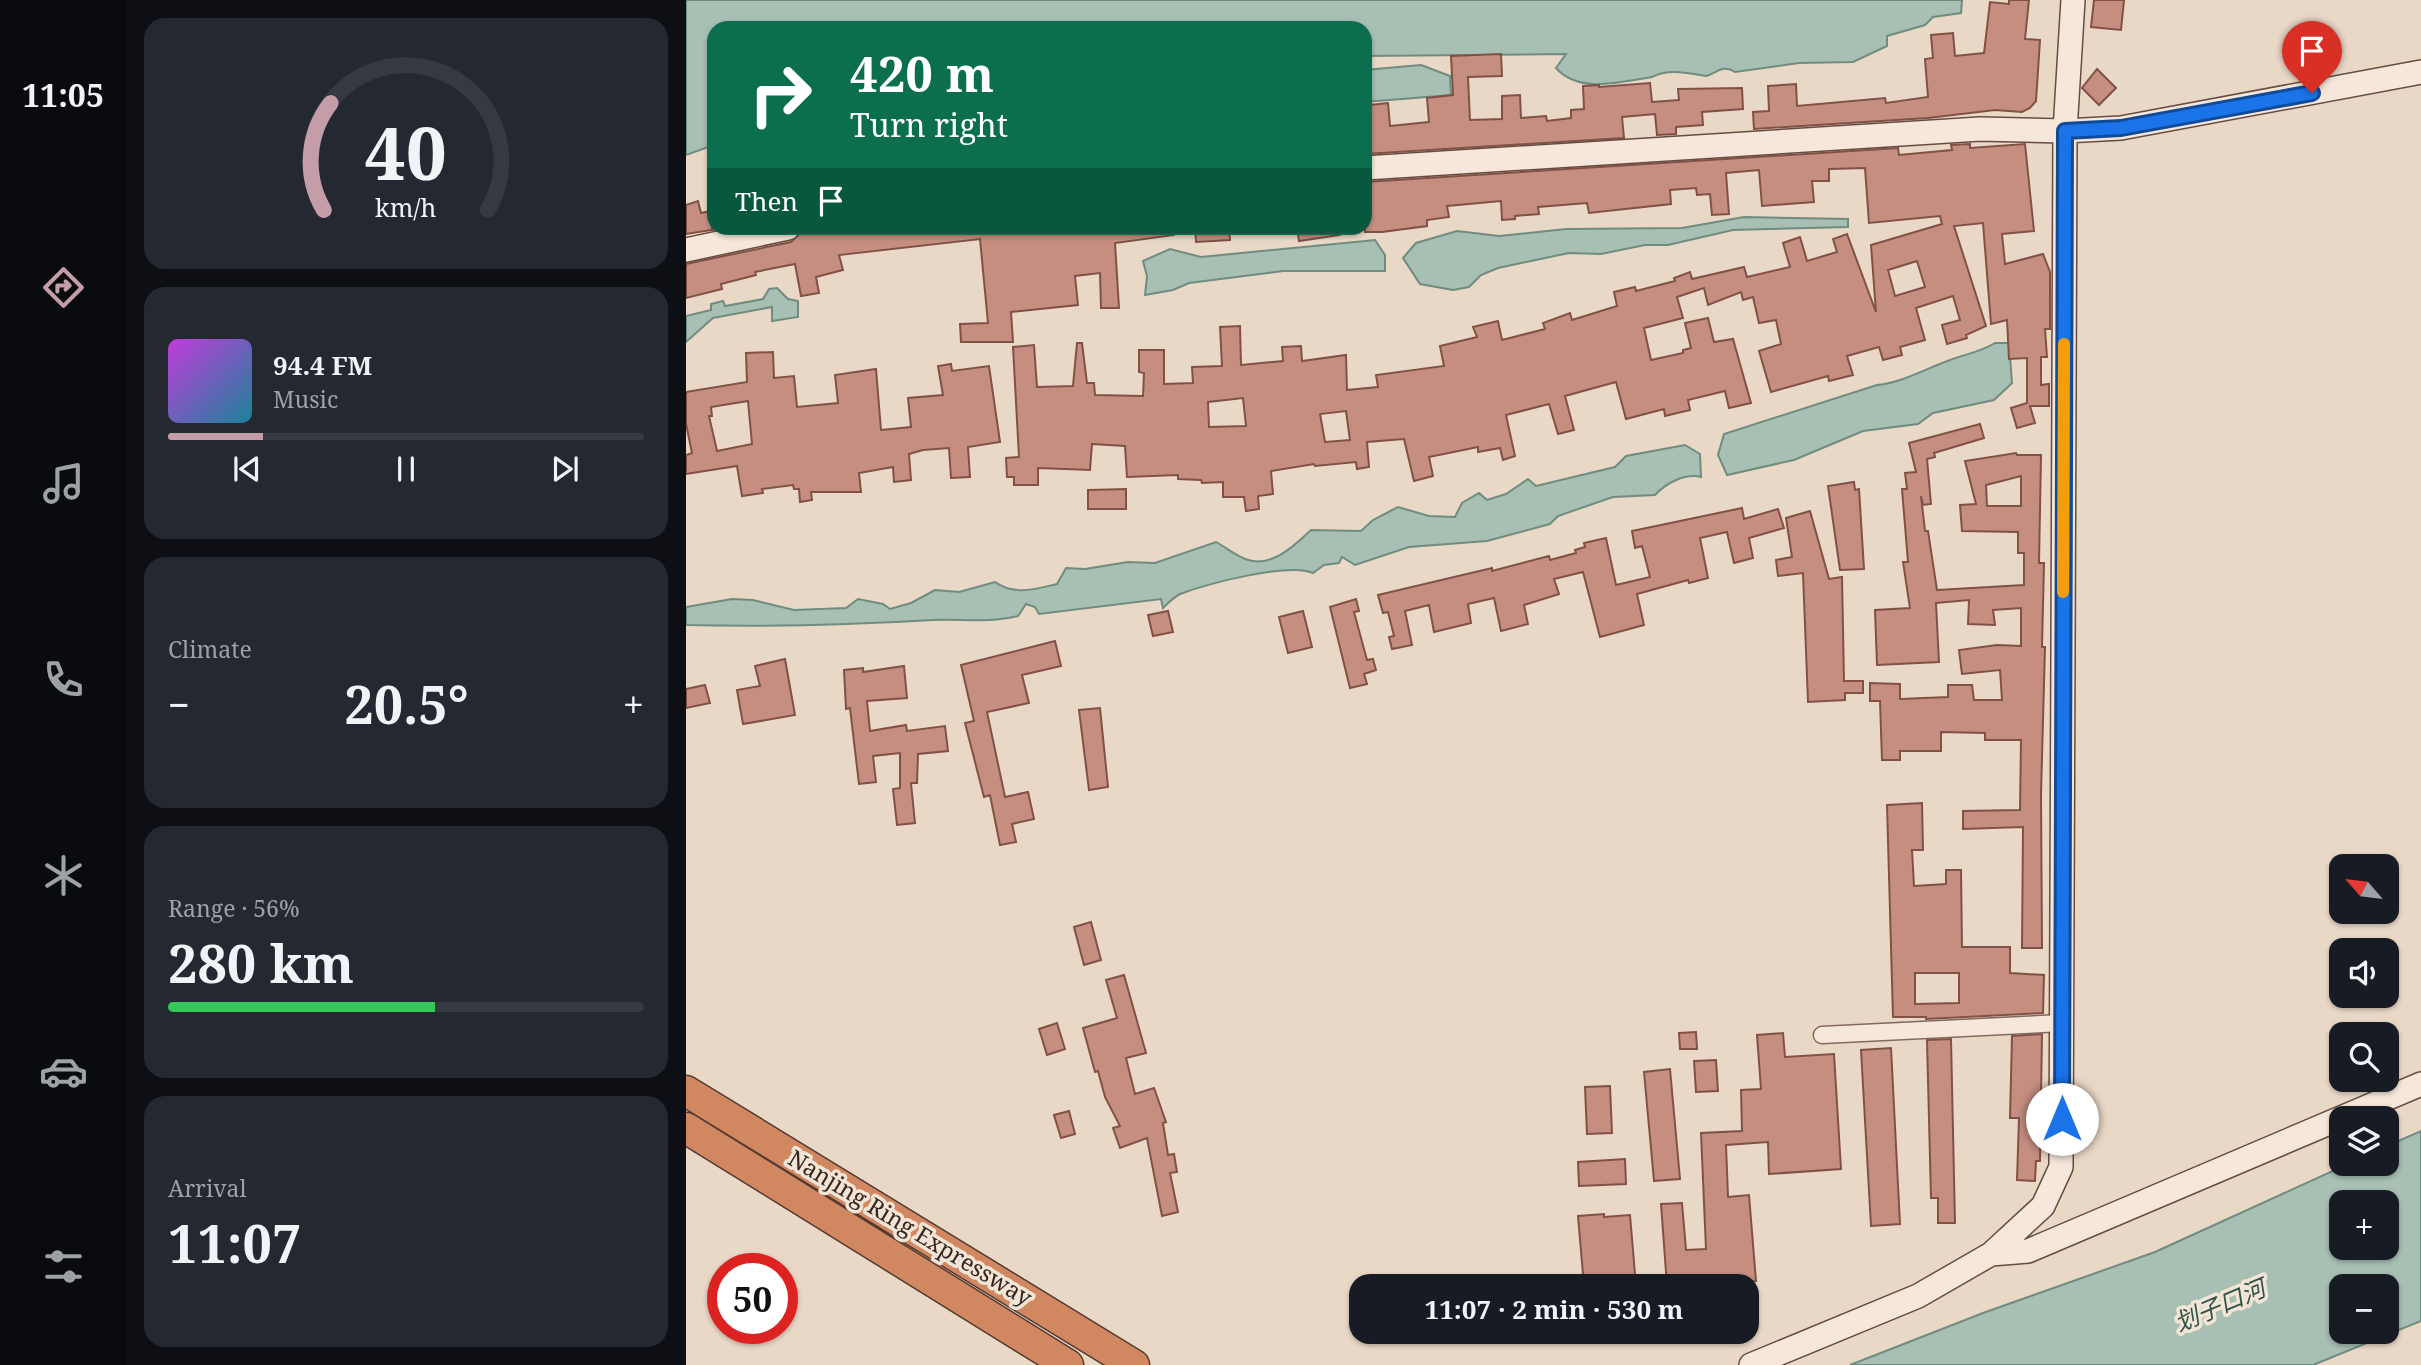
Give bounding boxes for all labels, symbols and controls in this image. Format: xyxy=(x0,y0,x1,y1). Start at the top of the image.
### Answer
pin xyxy=(2282,21,2342,93)
icon: arrive xyxy=(2293,32,2331,70)
text: 420 m xyxy=(850,40,994,106)
icon: right xyxy=(735,49,826,140)
text: 11:05 xyxy=(22,73,104,116)
text: 40 xyxy=(365,102,447,201)
text: Turn right xyxy=(850,103,1008,146)
icon: arrive xyxy=(812,182,850,220)
text: Then xyxy=(735,183,798,219)
text: km/h xyxy=(375,190,437,224)
icon: directions xyxy=(39,263,88,312)
text: 94.4 FM xyxy=(273,347,372,383)
text: Music xyxy=(273,383,338,415)
icon: previous xyxy=(228,450,266,488)
icon: pause xyxy=(387,450,425,488)
icon: next xyxy=(546,450,584,488)
icon: music xyxy=(39,459,88,508)
text: Climate xyxy=(168,633,252,665)
icon: phone xyxy=(39,655,88,704)
text: 20.5° xyxy=(344,668,469,739)
text: − xyxy=(168,678,190,730)
text: + xyxy=(623,678,644,730)
icon: climate xyxy=(39,851,88,900)
north arrow xyxy=(2329,854,2399,924)
map controls xyxy=(2329,854,2399,1344)
text: Range · 56% xyxy=(168,892,300,924)
text: 280 km xyxy=(168,927,354,998)
button: sound xyxy=(2329,938,2399,1008)
button: search xyxy=(2329,1022,2399,1092)
icon: car xyxy=(39,1047,88,1096)
position arrow xyxy=(2025,1082,2099,1156)
button: layers xyxy=(2329,1106,2399,1176)
street label: Nanjing Ring Expressway xyxy=(783,1141,1038,1313)
text: Arrival xyxy=(168,1172,247,1204)
button: + xyxy=(2329,1190,2399,1260)
text: 11:07 xyxy=(168,1207,301,1278)
icon: filters xyxy=(39,1242,88,1291)
speed limit sign: 50 xyxy=(707,1253,798,1344)
water label: 划子口河 xyxy=(2169,1269,2274,1339)
button: − xyxy=(2329,1274,2399,1344)
text: 11:07 · 2 min · 530 m xyxy=(1424,1291,1684,1327)

